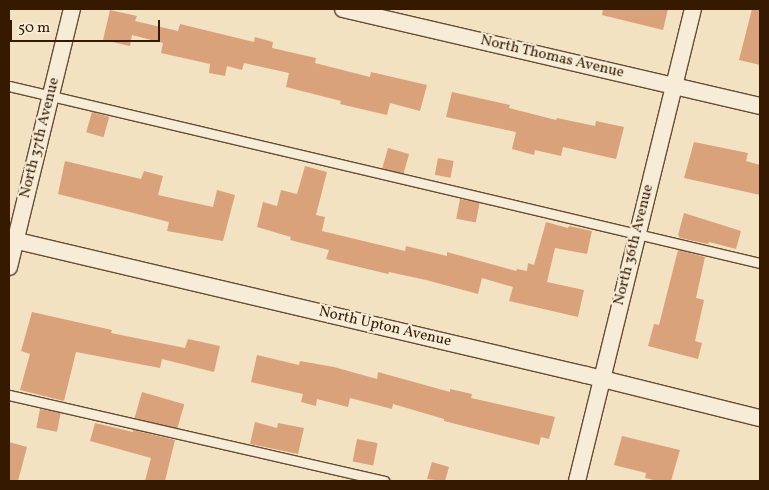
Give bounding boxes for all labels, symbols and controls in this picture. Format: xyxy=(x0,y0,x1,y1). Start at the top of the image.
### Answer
scale bar xyxy=(12,10,162,42)
text: 50 m xyxy=(18,18,50,39)
street label: North Thomas Avenue xyxy=(478,32,626,82)
street label: North 37th Avenue xyxy=(16,76,64,200)
street label: North 36th Avenue xyxy=(610,183,658,307)
street label: North Upton Avenue xyxy=(317,303,453,351)

